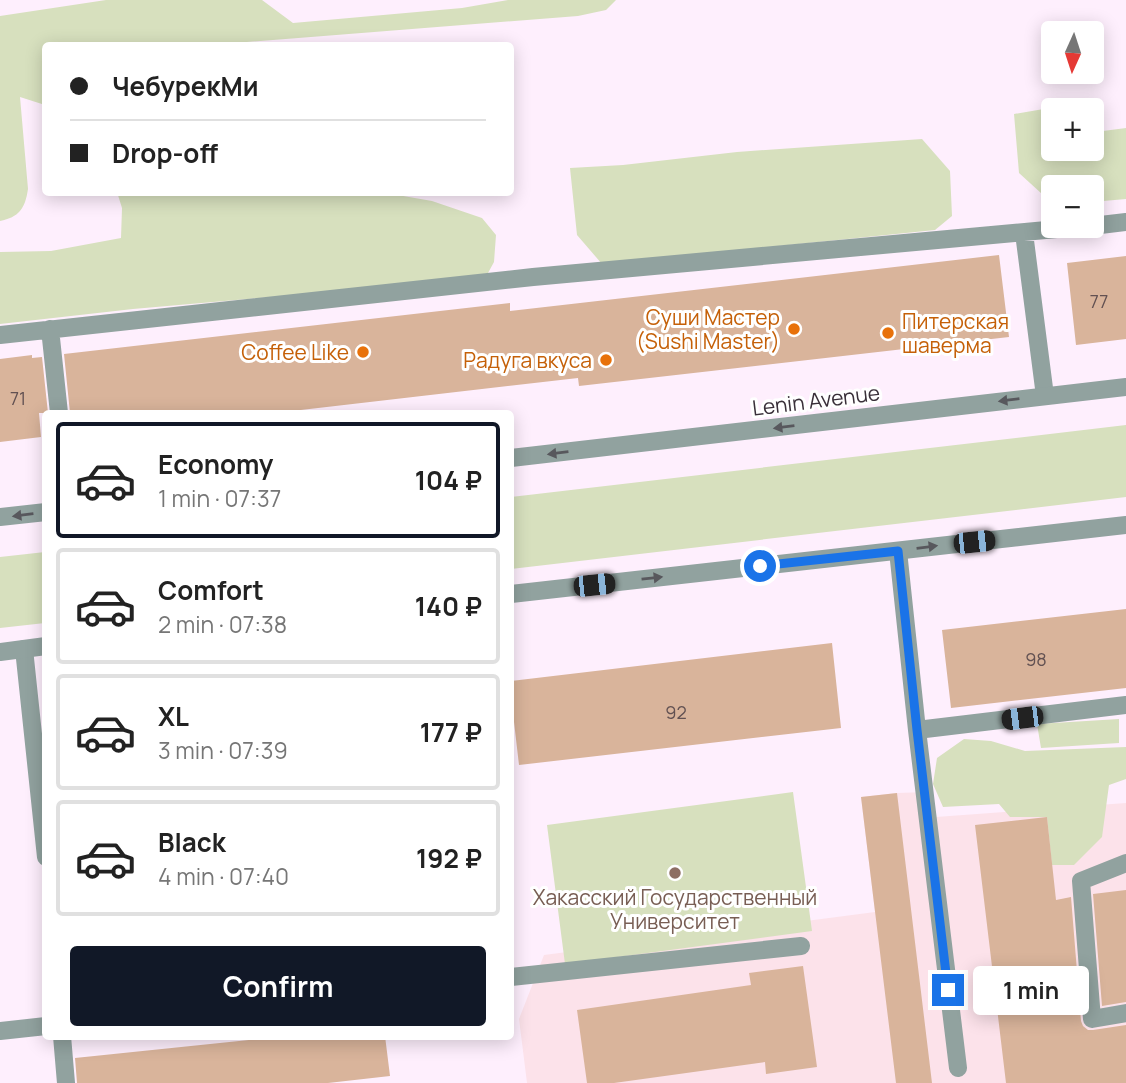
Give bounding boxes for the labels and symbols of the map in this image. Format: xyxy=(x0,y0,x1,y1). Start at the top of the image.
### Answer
north arrow xyxy=(1041,21,1104,84)
house number: 77 xyxy=(1090,289,1108,313)
place label: Суши Мастер (Sushi Master) xyxy=(636,303,780,355)
place label: Питерская шаверма xyxy=(902,307,1009,359)
marker: Суши Мастер (Sushi Master) xyxy=(786,321,802,337)
marker: Питерская шаверма xyxy=(880,325,896,341)
place label: Coffee Like xyxy=(241,338,349,366)
marker: Coffee Like xyxy=(355,344,371,360)
place label: Радуга вкуса xyxy=(463,346,592,374)
marker: Радуга вкуса xyxy=(598,352,614,368)
street label: Lenin Avenue xyxy=(750,378,882,422)
house number: 71 xyxy=(10,386,26,410)
one-way arrow xyxy=(998,395,1020,406)
one-way arrow xyxy=(772,421,794,432)
one-way arrow xyxy=(546,448,568,459)
one-way arrow xyxy=(12,509,34,520)
car xyxy=(953,529,996,555)
one-way arrow xyxy=(916,542,938,553)
route start xyxy=(744,550,776,582)
car xyxy=(573,572,616,598)
one-way arrow xyxy=(641,573,663,584)
house number: 98 xyxy=(1025,647,1047,671)
house number: 92 xyxy=(665,700,687,724)
car xyxy=(1000,705,1045,731)
marker: Хакасский Государственный Университет xyxy=(667,865,683,881)
place label: Хакасский Государственный Университет xyxy=(533,883,817,935)
callout: 1 min xyxy=(972,965,1088,1014)
route end xyxy=(932,974,964,1006)

